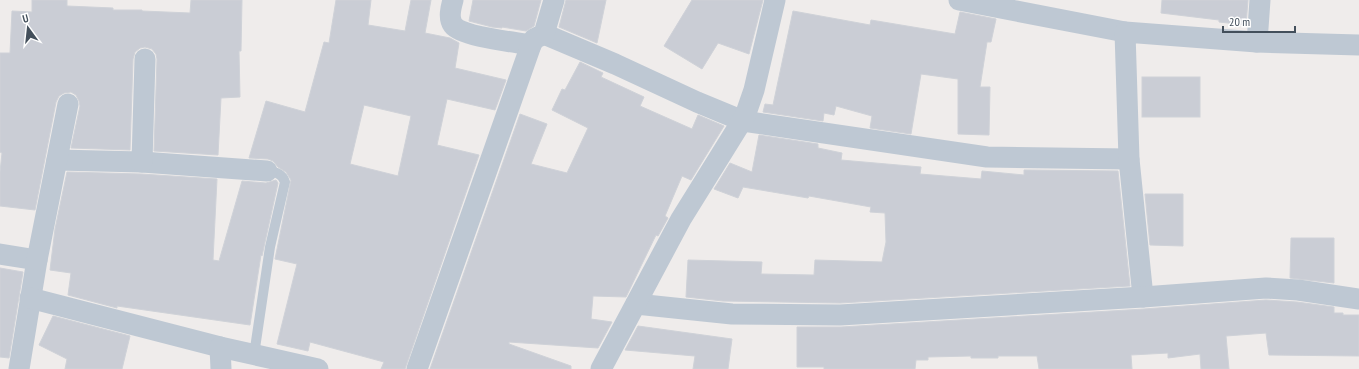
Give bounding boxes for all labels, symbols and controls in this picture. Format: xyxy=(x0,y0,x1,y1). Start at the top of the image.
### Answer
north arrow xyxy=(8,8,48,48)
scale bar xyxy=(1223,8,1295,34)
text: U xyxy=(21,11,30,26)
text: 20 m xyxy=(1229,14,1250,29)

